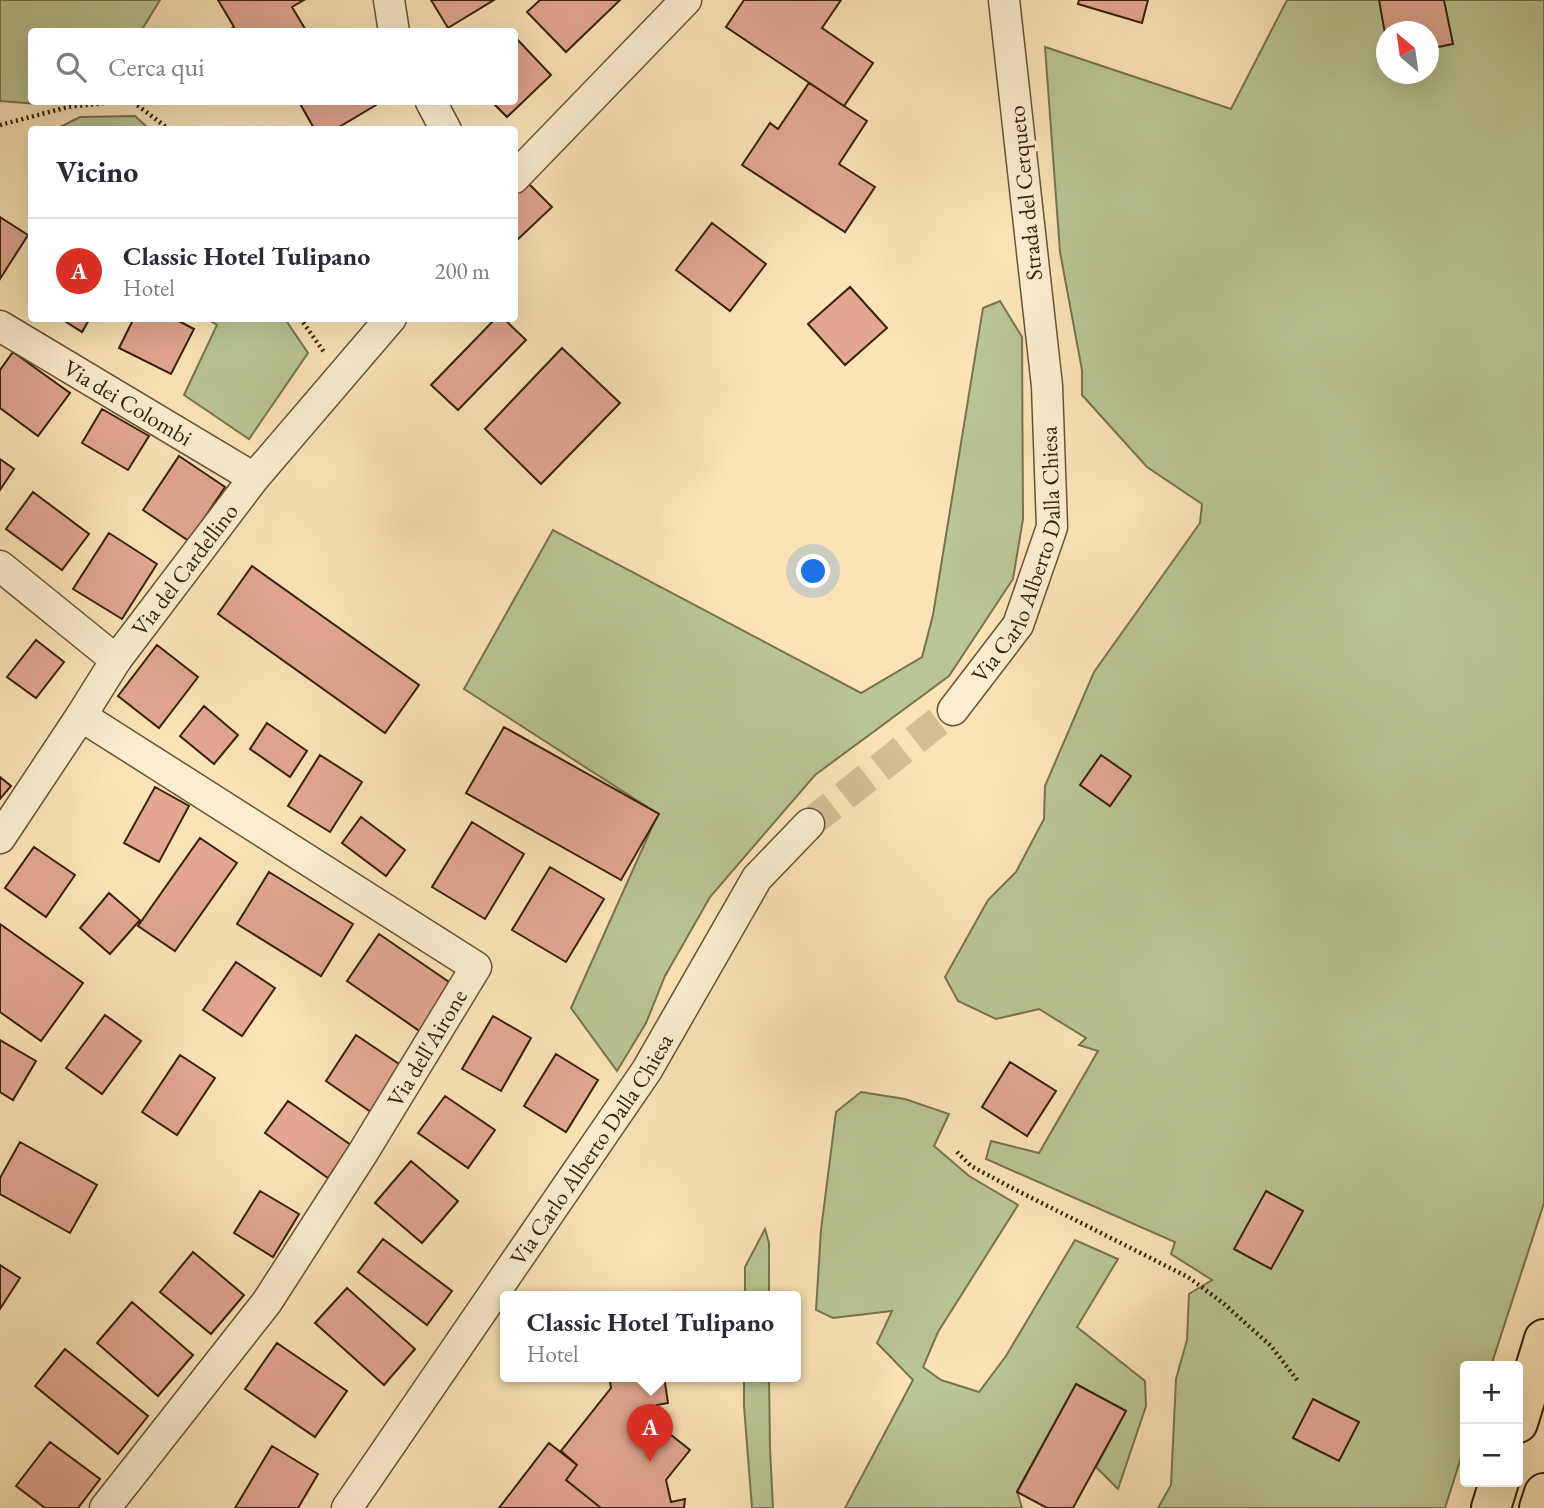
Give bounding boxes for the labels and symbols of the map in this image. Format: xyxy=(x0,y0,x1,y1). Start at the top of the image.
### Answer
north arrow xyxy=(1376,21,1439,84)
street label: Strada del Cerqueto xyxy=(1001,104,1049,282)
street label: Via dei Colombi xyxy=(58,352,198,453)
street label: Via Carlo Alberto Dalla Chiesa xyxy=(964,425,1069,689)
street label: Via del Cardellino xyxy=(125,497,245,642)
your location xyxy=(796,554,830,588)
street label: Via dell'Airone xyxy=(380,984,474,1112)
street label: Via Carlo Alberto Dalla Chiesa xyxy=(503,1027,680,1271)
pin: A xyxy=(627,1404,673,1462)

